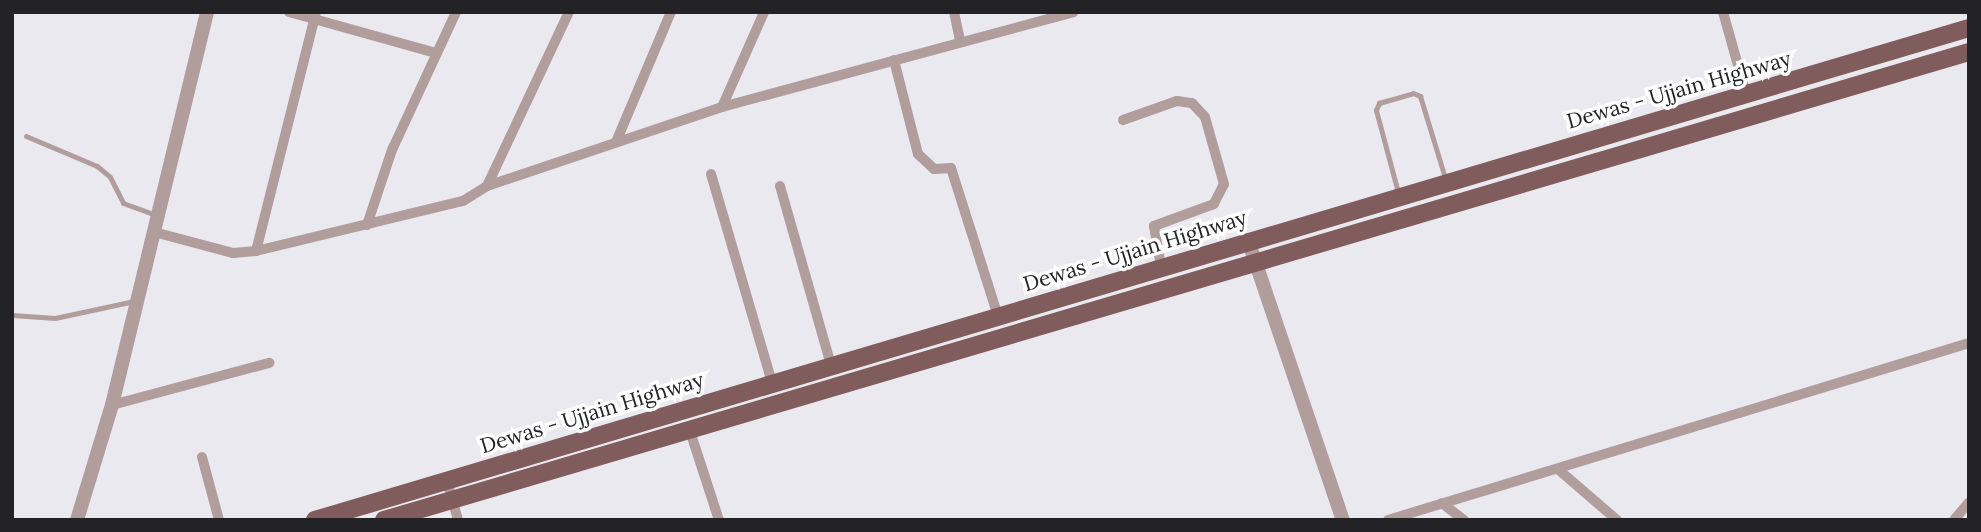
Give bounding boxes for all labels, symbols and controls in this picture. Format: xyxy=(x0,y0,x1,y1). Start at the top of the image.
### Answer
street label: Dewas - Ujjain Highway xyxy=(1564,46,1794,134)
street label: Dewas - Ujjain Highway xyxy=(1020,205,1250,297)
street label: Dewas - Ujjain Highway xyxy=(477,367,707,459)

